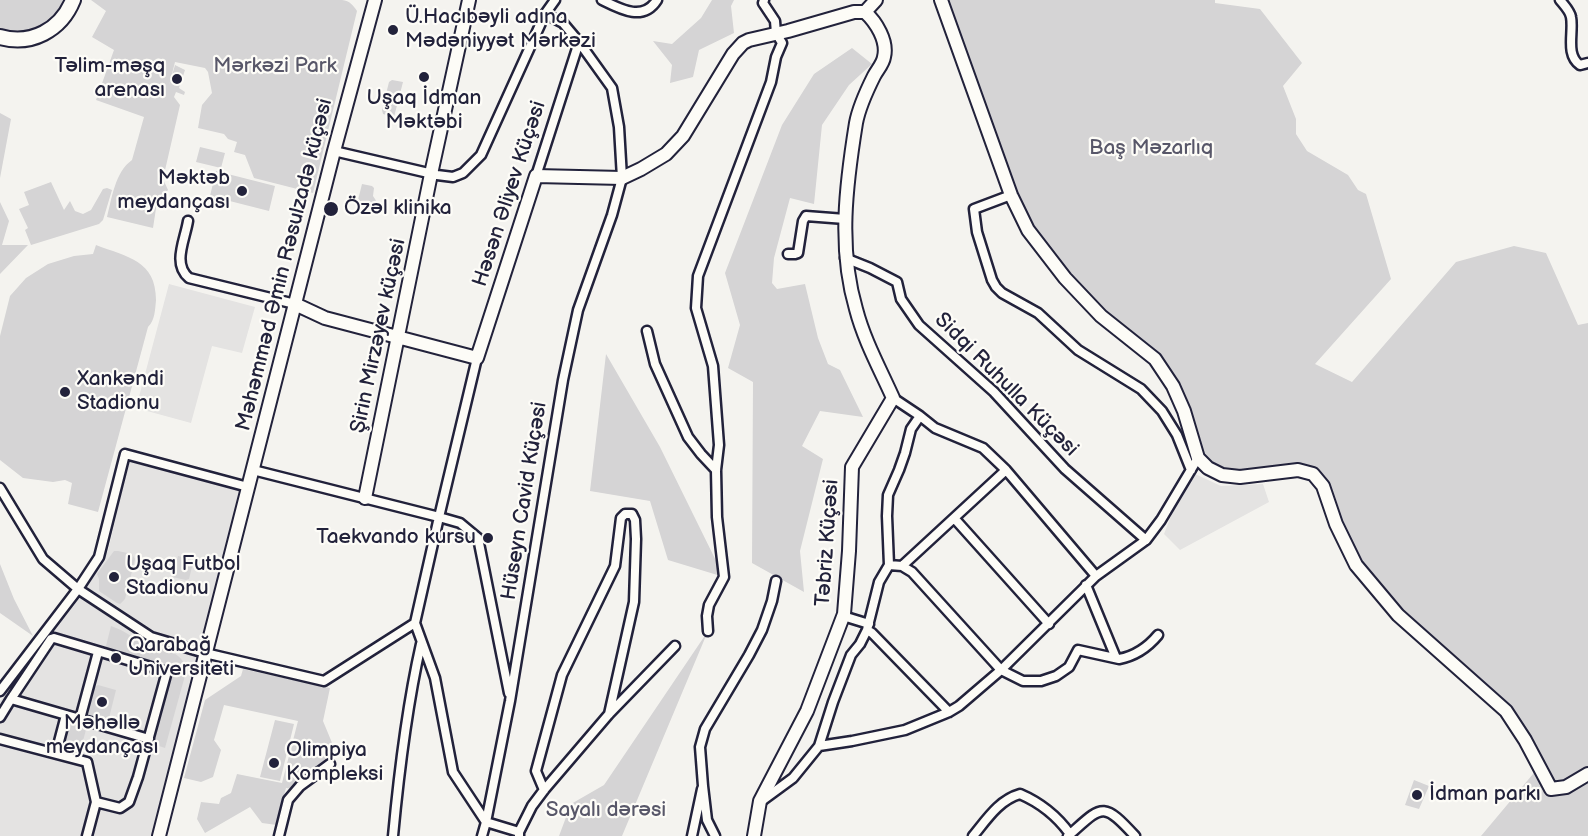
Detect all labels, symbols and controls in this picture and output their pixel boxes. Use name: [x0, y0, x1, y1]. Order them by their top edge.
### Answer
place label: Ü.Hacıbəyli adına Mədəniyyət Mərkəzi: [405, 5, 596, 55]
marker: Ü.Hacıbəyli adına Mədəniyyət Mərkəzi: [386, 23, 400, 37]
place label: Təlim-məşq arenası: [54, 54, 165, 104]
park label: Mərkəzi Park: [213, 54, 337, 80]
marker: Uşaq İdman Məktəbi: [417, 70, 431, 84]
marker: Təlim-məşq arenası: [170, 72, 184, 86]
place label: Uşaq İdman Məktəbi: [367, 86, 481, 136]
street label: Məhəmməd Əmin Rəsulzadə küçəsi: [231, 96, 339, 434]
street label: Həsən Əliyev Küçəsi: [468, 98, 552, 290]
park label: Baş Məzarlıq: [1089, 136, 1213, 162]
place label: Məktəb meydançası: [117, 166, 230, 216]
marker: Məktəb meydançası: [235, 184, 249, 198]
place label: Özəl klinika: [344, 196, 452, 222]
marker: Özəl klinika: [322, 200, 340, 218]
street label: Şirin Mirzəyev küçəsi: [346, 237, 412, 435]
street label: Sidqi Ruhulla Küçəsi: [929, 308, 1083, 462]
place label: Xankəndi Stadionu: [77, 367, 164, 417]
marker: Xankəndi Stadionu: [58, 385, 72, 399]
street label: Hüseyn Cavid Küçəsi: [497, 400, 553, 602]
street label: Təbriz Küçəsi: [811, 479, 845, 607]
place label: Taekvando kursu: [316, 525, 476, 551]
marker: Taekvando kursu: [481, 531, 495, 545]
place label: Uşaq Futbol Stadionu: [126, 552, 240, 602]
marker: Uşaq Futbol Stadionu: [107, 570, 121, 584]
place label: Qarabağ Universiteti: [128, 633, 234, 683]
marker: Qarabağ Universiteti: [109, 651, 123, 665]
marker: Məhəllə meydançası: [95, 695, 109, 709]
place label: Məhəllə meydançası: [46, 711, 158, 761]
place label: Olimpiya Kompleksi: [286, 738, 383, 788]
marker: Olimpiya Kompleksi: [267, 756, 281, 770]
place label: İdman parkı: [1429, 782, 1541, 808]
marker: İdman parkı: [1410, 788, 1424, 802]
park label: Sayalı dərəsi: [546, 798, 666, 824]

